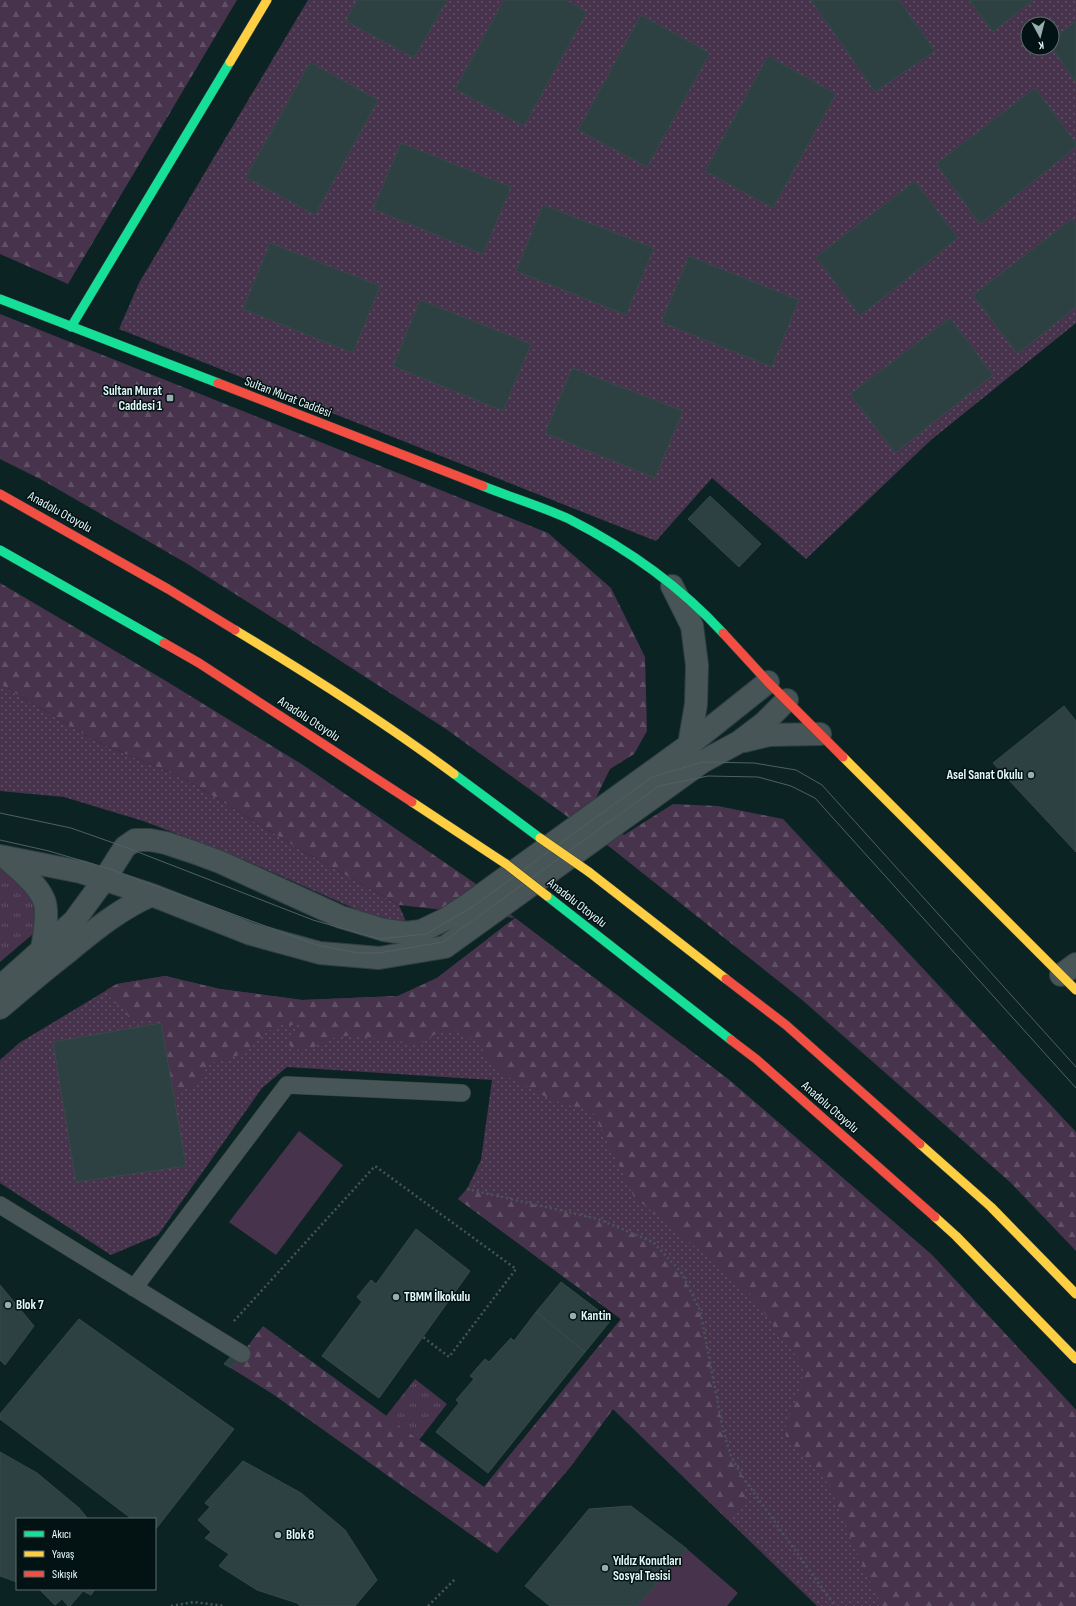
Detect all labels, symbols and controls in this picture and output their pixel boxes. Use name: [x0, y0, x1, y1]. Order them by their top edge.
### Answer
north arrow: [1020, 16, 1060, 56]
text: K: [1037, 39, 1045, 52]
street label: Sultan Murat Caddesi: [242, 373, 334, 421]
place label: Sultan Murat Caddesi 1: [103, 383, 163, 414]
marker: Sultan Murat Caddesi 1: [165, 393, 175, 403]
street label: Anadolu Otoyolu: [24, 487, 95, 536]
street label: Anadolu Otoyolu: [274, 692, 343, 745]
place label: Asel Sanat Okulu: [946, 767, 1023, 783]
marker: Asel Sanat Okulu: [1026, 770, 1036, 780]
street label: Anadolu Otoyolu: [543, 874, 610, 931]
street label: Anadolu Otoyolu: [797, 1077, 862, 1136]
place label: TBMM İlkokulu: [404, 1289, 471, 1305]
marker: TBMM İlkokulu: [391, 1292, 401, 1302]
place label: Blok 7: [16, 1297, 44, 1313]
marker: Blok 7: [3, 1300, 13, 1310]
place label: Kantin: [581, 1308, 611, 1324]
marker: Kantin: [568, 1311, 578, 1321]
legend: [16, 1518, 156, 1590]
text: Akıcı: [51, 1527, 71, 1542]
place label: Blok 8: [286, 1527, 314, 1543]
marker: Blok 8: [273, 1530, 283, 1540]
text: Yavaş: [52, 1547, 74, 1562]
place label: Yıldız Konutları Sosyal Tesisi: [613, 1553, 682, 1584]
marker: Yıldız Konutları Sosyal Tesisi: [600, 1563, 610, 1573]
text: Sıkışık: [52, 1567, 78, 1582]

